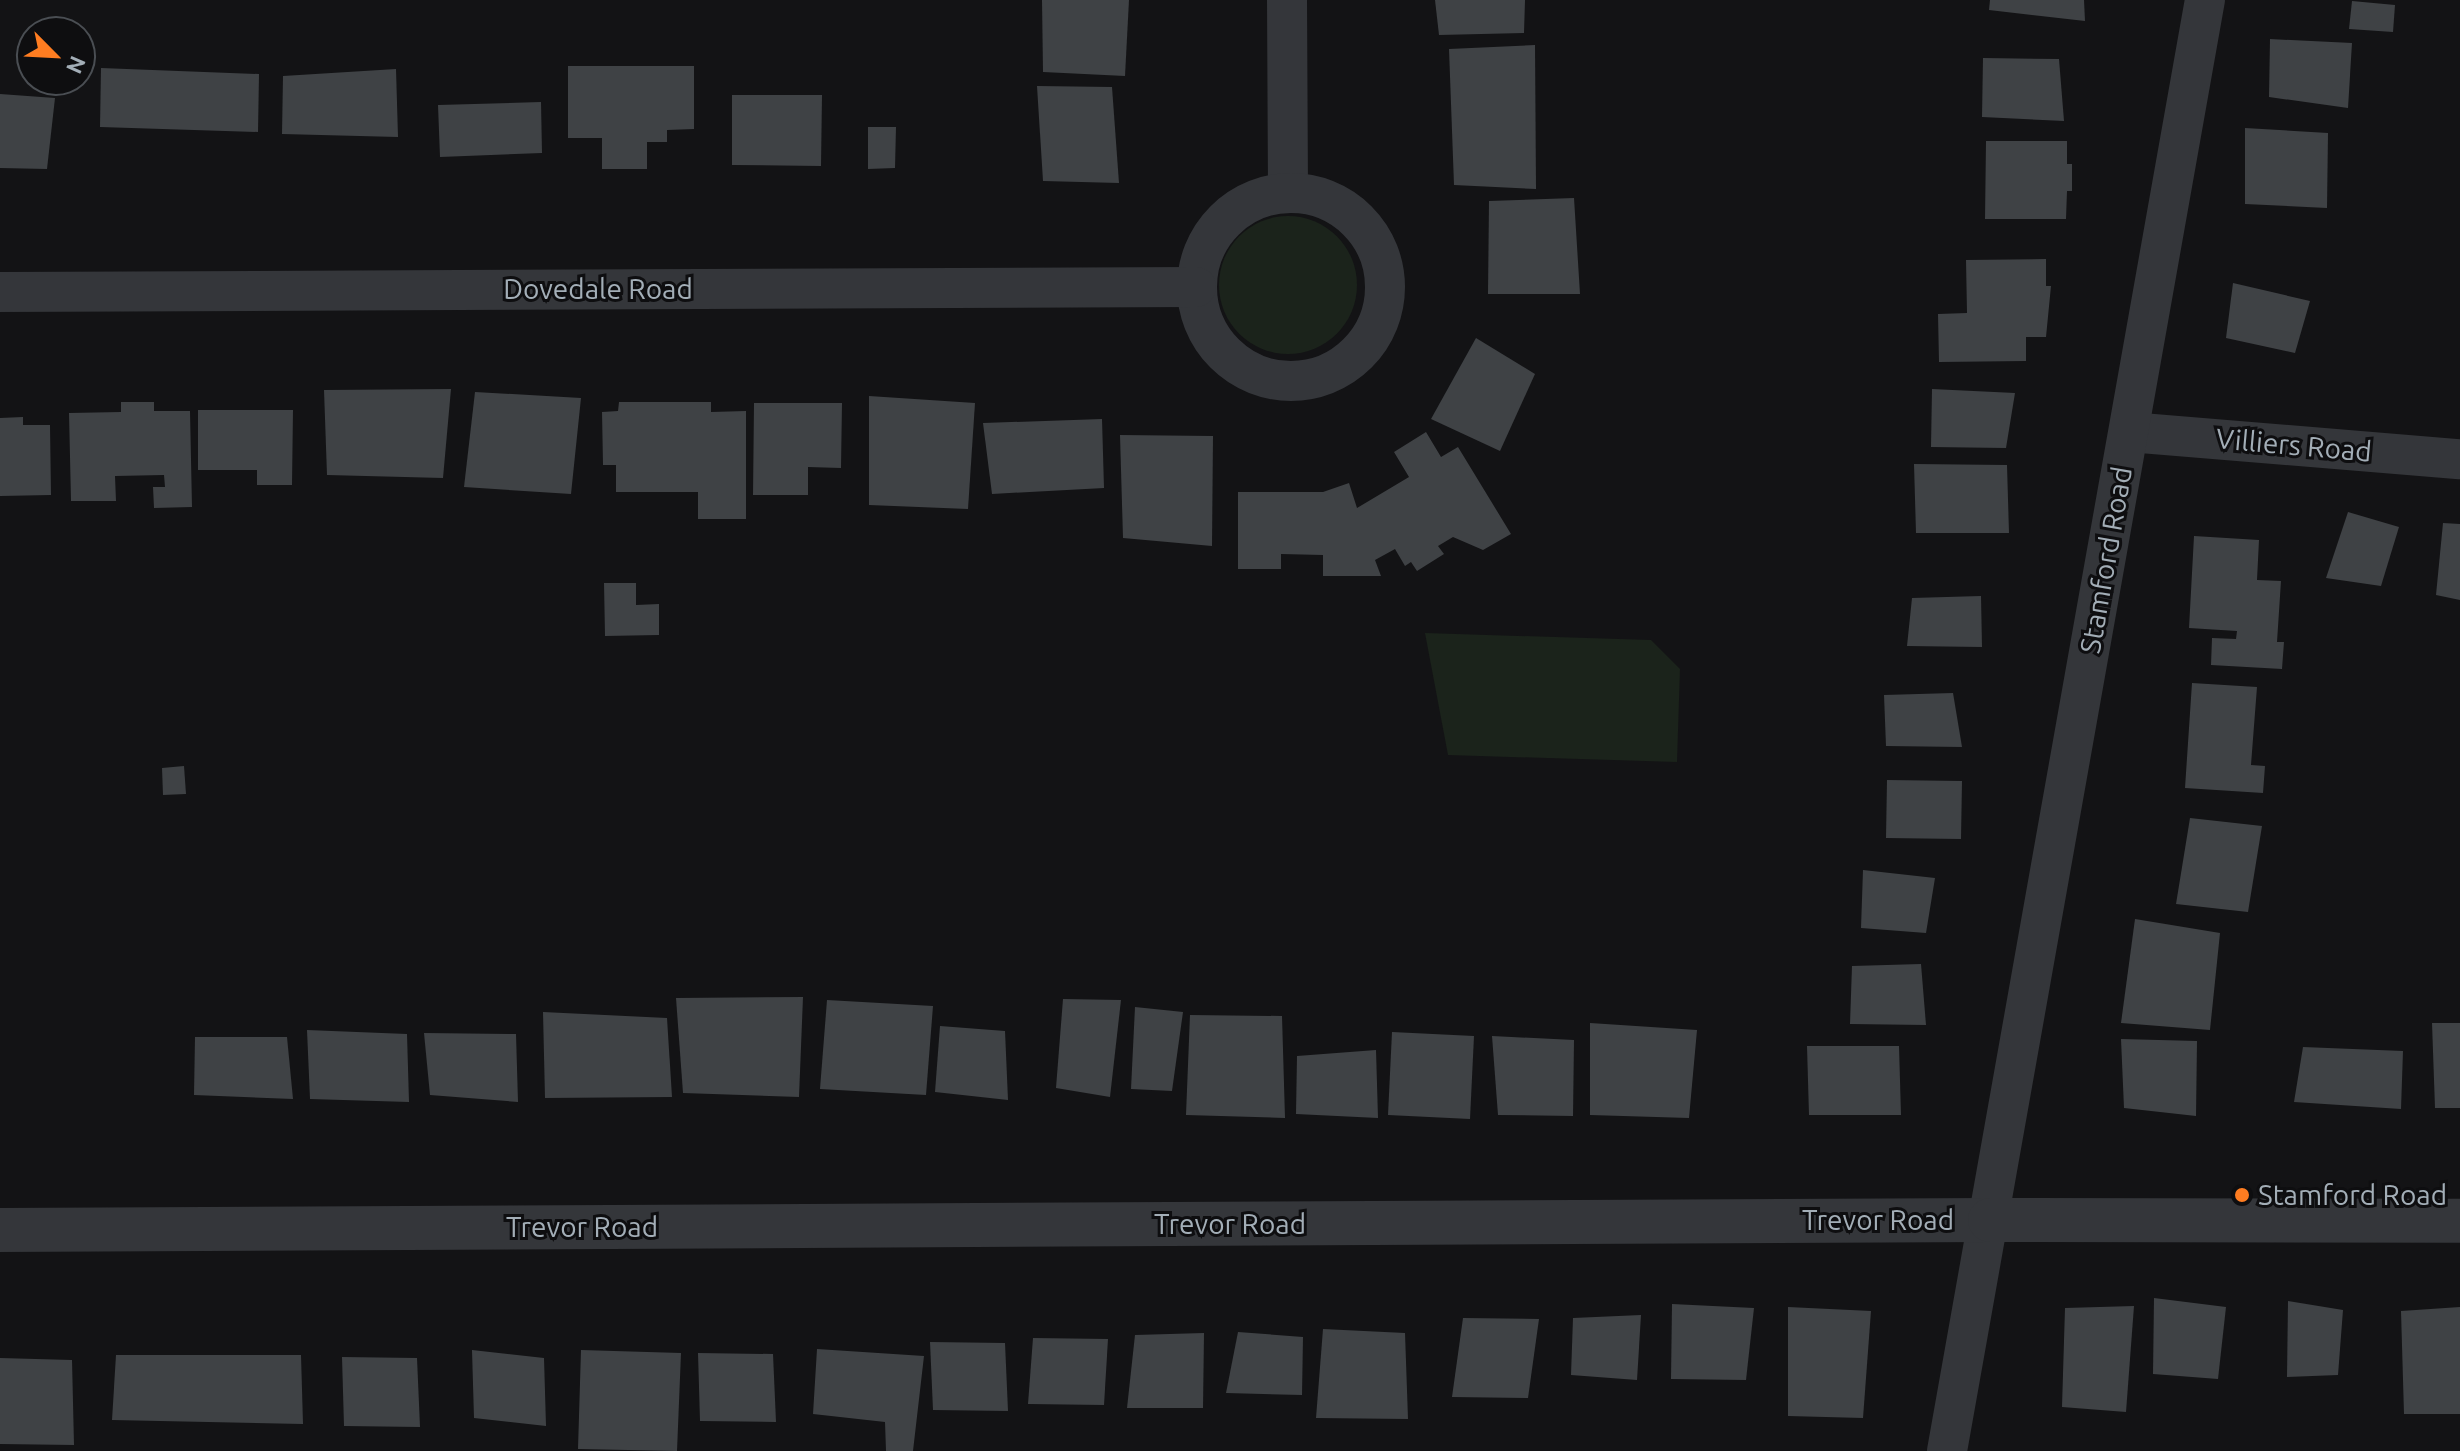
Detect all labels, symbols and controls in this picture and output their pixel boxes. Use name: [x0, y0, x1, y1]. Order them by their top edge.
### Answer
north arrow: [16, 16, 96, 96]
text: N: [62, 53, 91, 78]
street label: Dovedale Road: [503, 272, 693, 306]
street label: Villiers Road: [2215, 421, 2373, 469]
street label: Stamford Road: [2073, 464, 2139, 656]
place label: Stamford Road: [2258, 1178, 2447, 1212]
marker: Stamford Road: [2233, 1186, 2251, 1204]
street label: Trevor Road: [1802, 1203, 1954, 1237]
street label: Trevor Road: [1154, 1207, 1306, 1241]
street label: Trevor Road: [506, 1210, 658, 1244]

